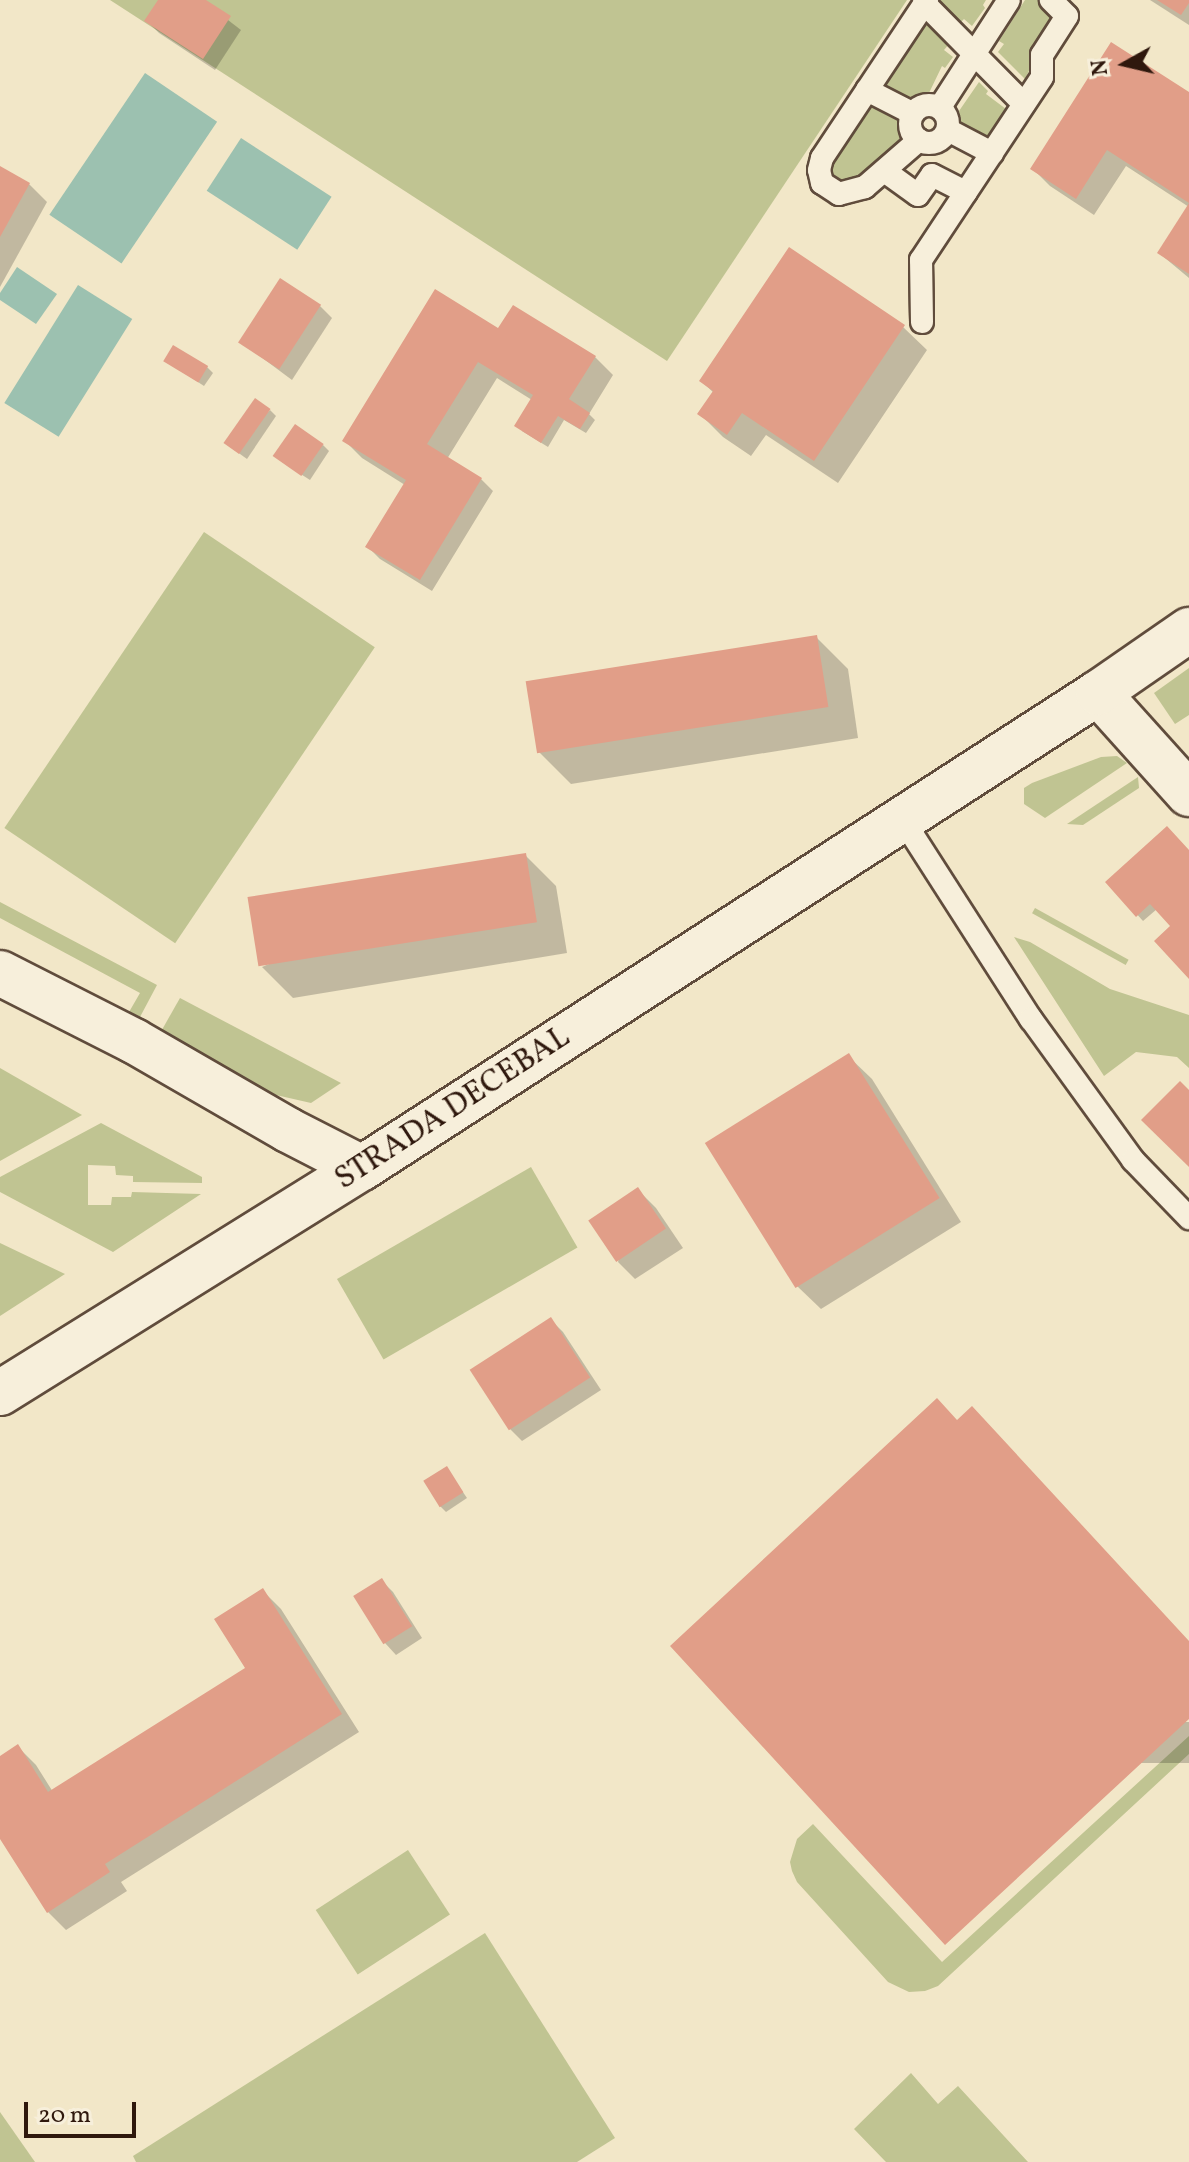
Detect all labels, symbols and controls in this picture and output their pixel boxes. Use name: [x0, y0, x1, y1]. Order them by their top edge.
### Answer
north arrow: [1085, 24, 1165, 104]
text: N: [1084, 57, 1117, 77]
street label: STRADA DECEBAL: [328, 1019, 578, 1199]
scale bar: [28, 2086, 140, 2136]
text: 20 m: [38, 2099, 91, 2133]

